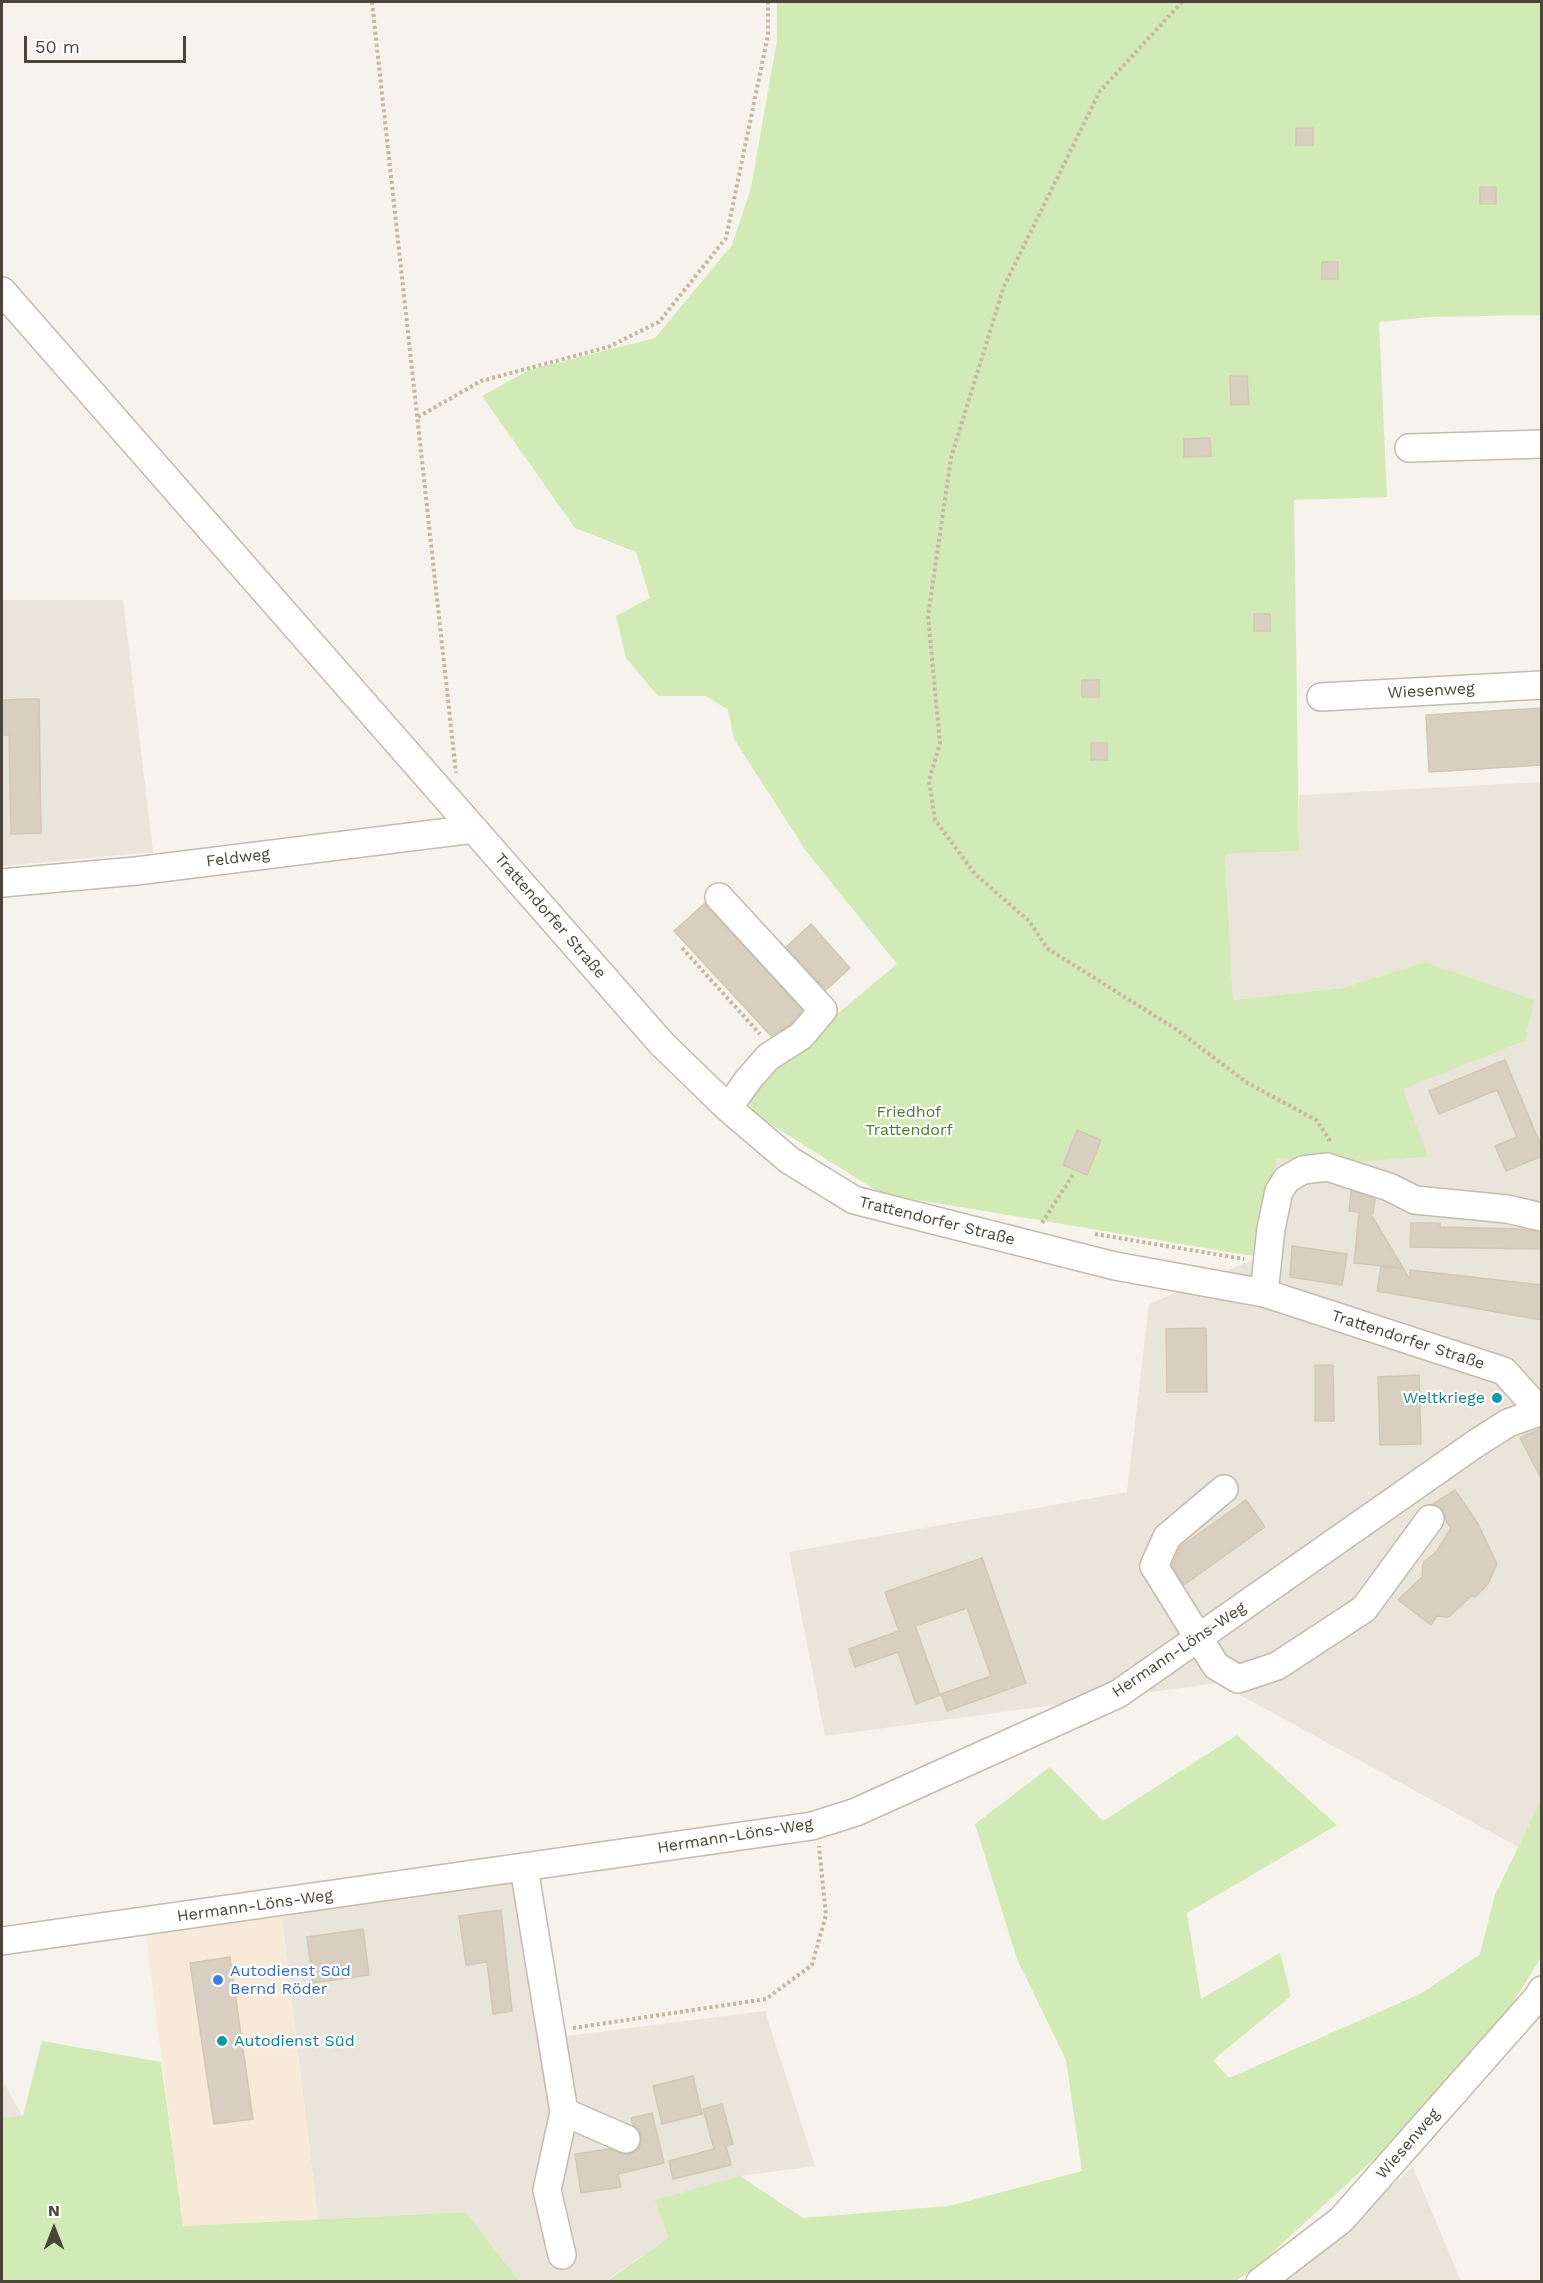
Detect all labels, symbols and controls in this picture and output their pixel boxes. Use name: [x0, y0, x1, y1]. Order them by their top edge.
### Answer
scale bar: [27, 24, 189, 62]
text: 50 m: [35, 36, 80, 57]
street label: Wiesenweg: [1387, 679, 1475, 703]
street label: Feldweg: [205, 845, 271, 871]
street label: Trattendorfer Straße: [490, 849, 610, 983]
park label: Friedhof Trattendorf: [865, 1102, 953, 1140]
street label: Trattendorfer Straße: [857, 1192, 1017, 1250]
street label: Trattendorfer Straße: [1329, 1306, 1487, 1374]
place label: Weltkriege: [1403, 1388, 1485, 1408]
marker: Weltkriege: [1490, 1391, 1504, 1405]
street label: Hermann-Löns-Weg: [1109, 1598, 1249, 1702]
street label: Hermann-Löns-Weg: [656, 1814, 814, 1858]
street label: Hermann-Löns-Weg: [176, 1886, 334, 1926]
place label: Autodienst Süd Bernd Röder: [230, 1961, 351, 1999]
marker: Autodienst Süd Bernd Röder: [211, 1973, 225, 1987]
place label: Autodienst Süd: [234, 2031, 355, 2051]
marker: Autodienst Süd: [215, 2034, 229, 2048]
street label: Wiesenweg: [1372, 2105, 1444, 2183]
north arrow: [24, 2199, 84, 2259]
text: N: [48, 2201, 60, 2220]

